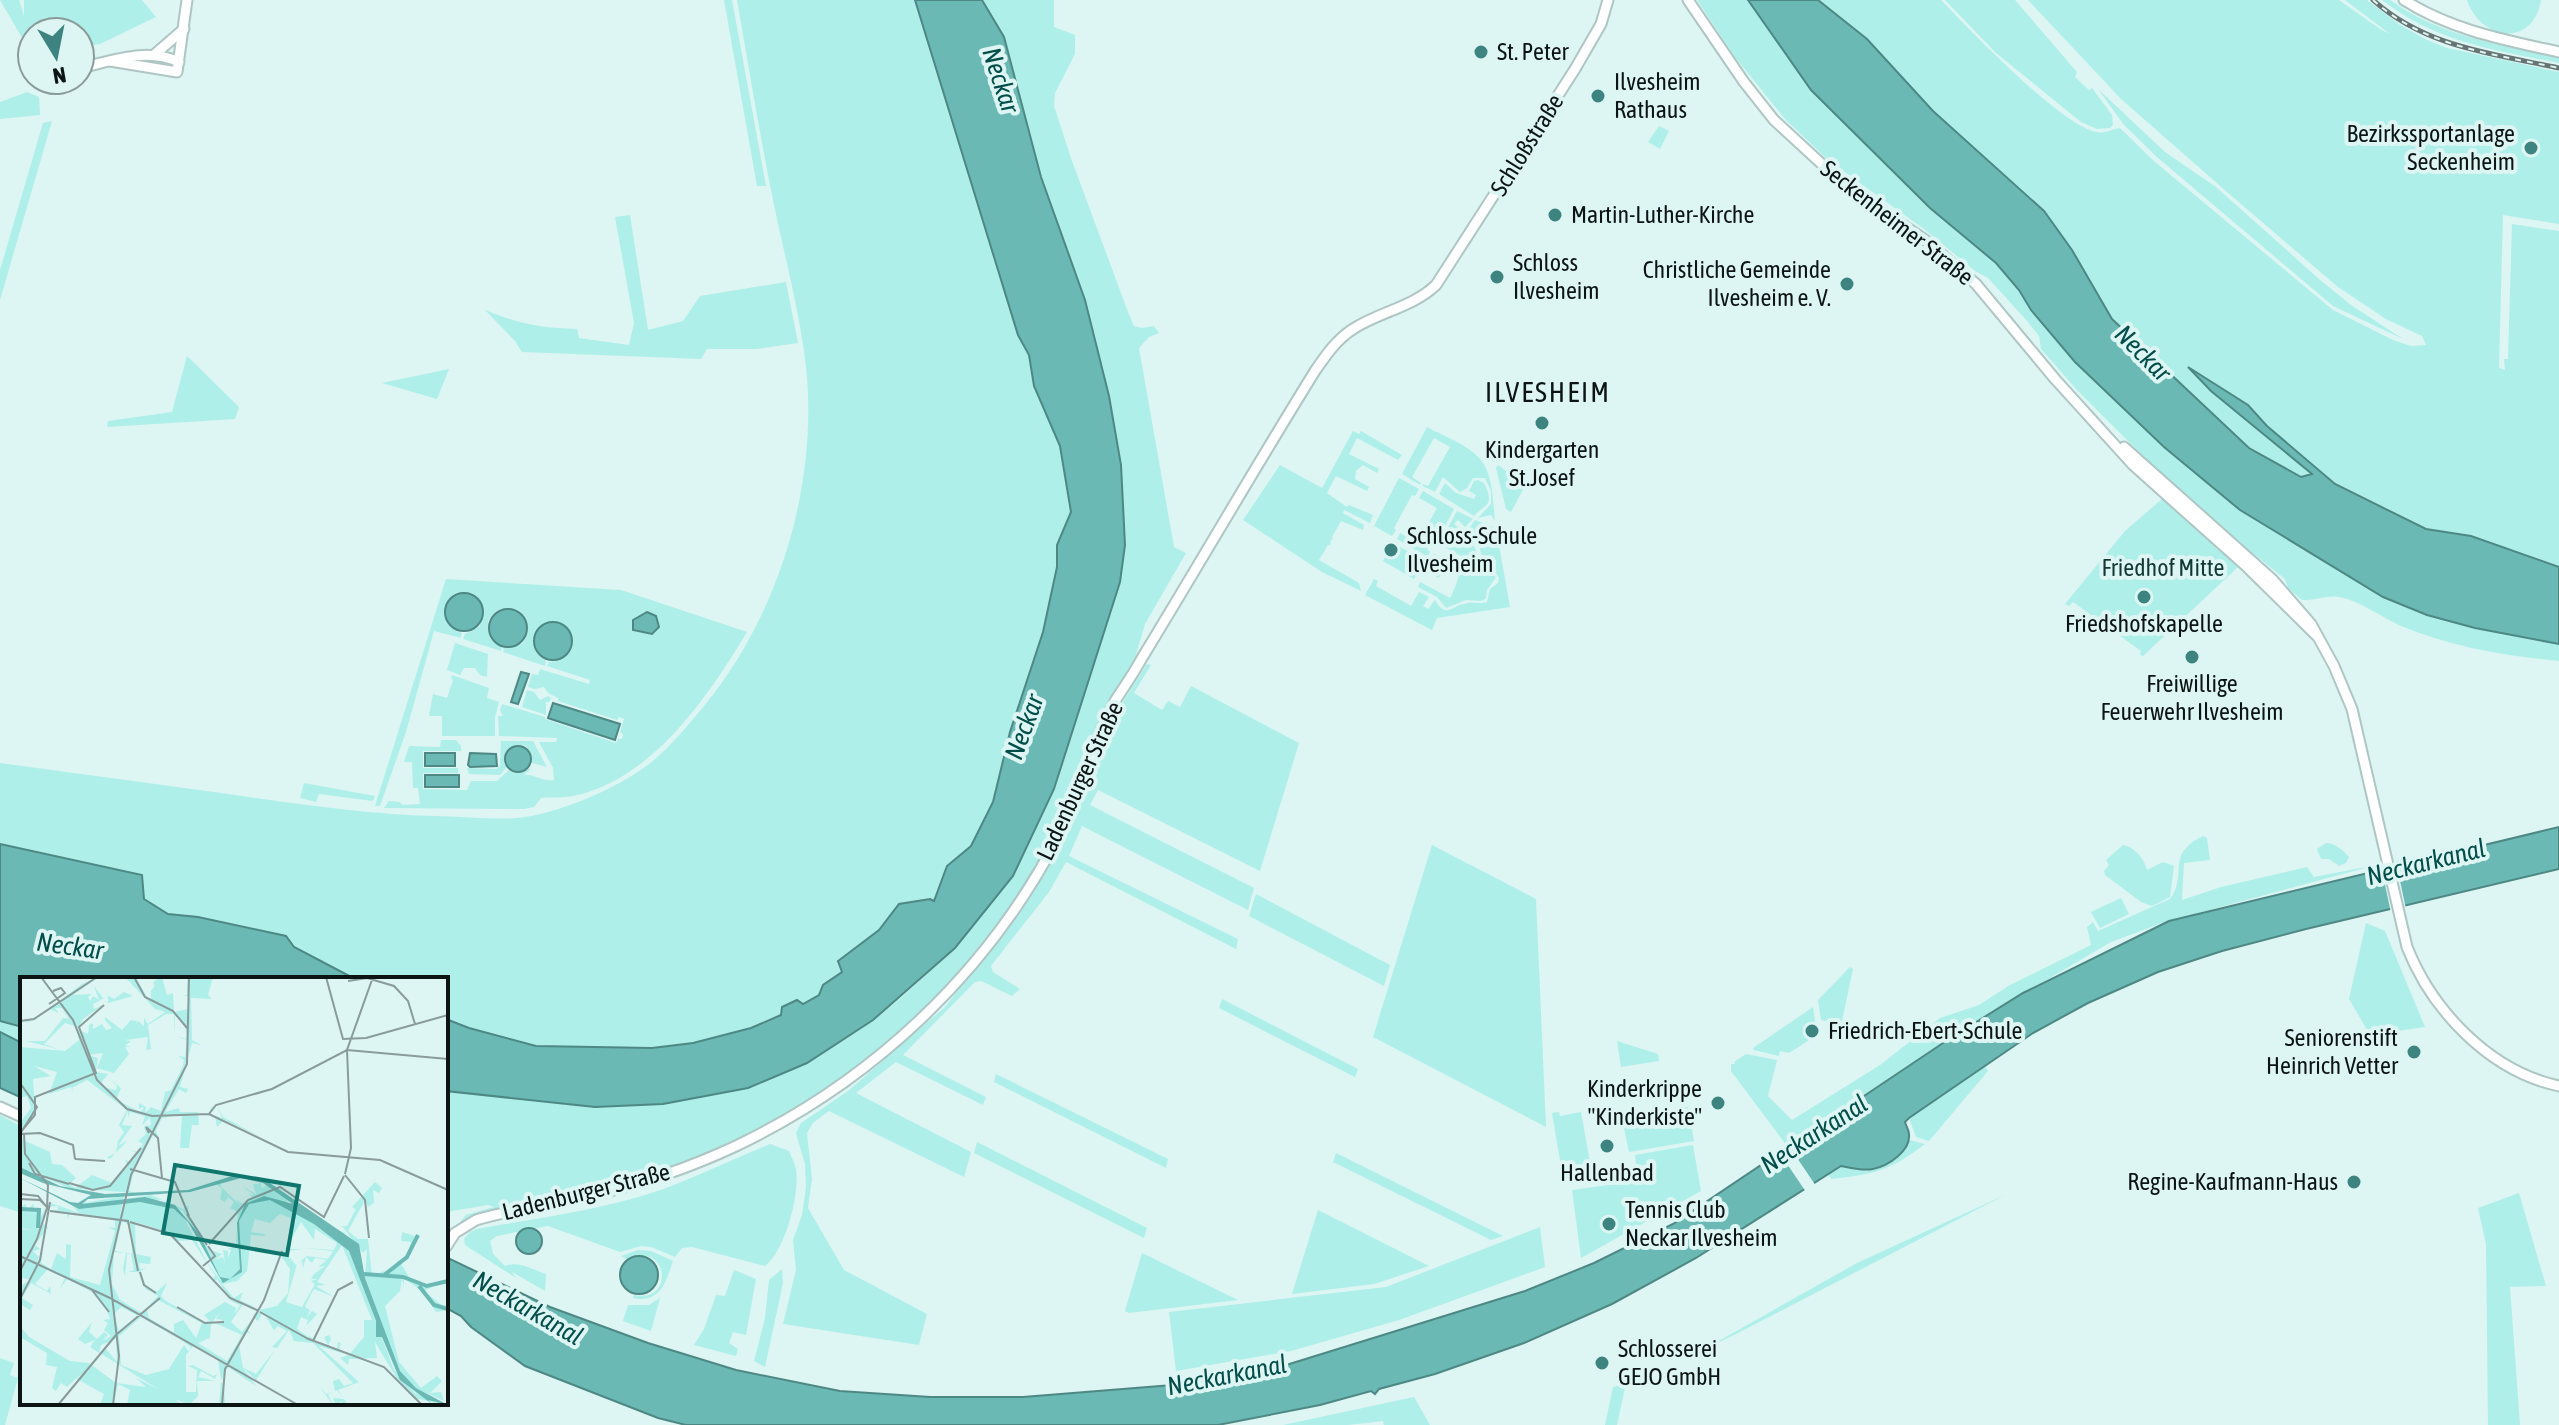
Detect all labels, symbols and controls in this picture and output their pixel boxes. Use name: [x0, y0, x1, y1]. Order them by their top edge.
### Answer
north arrow: [16, 16, 96, 96]
place label: St. Peter: [1497, 38, 1570, 65]
marker: St. Peter: [1472, 43, 1490, 61]
water label: Neckar: [976, 44, 1026, 118]
text: N: [51, 62, 68, 90]
place label: Ilvesheim Rathaus: [1614, 68, 1701, 123]
marker: Ilvesheim Rathaus: [1589, 87, 1607, 105]
street label: Schloßstraße: [1485, 89, 1568, 200]
place label: Bezirkssportanlage Seckenheim: [2347, 120, 2515, 175]
marker: Bezirkssportanlage Seckenheim: [2522, 139, 2540, 157]
street label: Seckenheimer Straße: [1816, 155, 1979, 290]
place label: Martin-Luther-Kirche: [1571, 201, 1754, 228]
marker: Martin-Luther-Kirche: [1546, 206, 1564, 224]
place label: Schloss Ilvesheim: [1513, 249, 1600, 304]
place label: Christliche Gemeinde Ilvesheim e. V.: [1643, 256, 1831, 311]
marker: Schloss Ilvesheim: [1488, 268, 1506, 286]
marker: Christliche Gemeinde Ilvesheim e. V.: [1838, 275, 1856, 293]
water label: Neckar: [2109, 319, 2178, 388]
district label: ILVESHEIM: [1485, 376, 1611, 408]
marker: Kindergarten St.Josef: [1533, 414, 1551, 432]
place label: Kindergarten St.Josef: [1485, 436, 1599, 491]
place label: Schloss-Schule Ilvesheim: [1407, 522, 1537, 577]
marker: Schloss-Schule Ilvesheim: [1382, 541, 1400, 559]
park label: Friedhof Mitte: [2102, 554, 2224, 581]
marker: Friedshofskapelle: [2135, 588, 2153, 606]
place label: Friedshofskapelle: [2065, 610, 2223, 637]
marker: Freiwillige Feuerwehr Ilvesheim: [2183, 648, 2201, 666]
place label: Freiwillige Feuerwehr Ilvesheim: [2100, 670, 2284, 725]
water label: Neckar: [998, 689, 1050, 764]
street label: Ladenburger Straße: [1031, 697, 1128, 864]
water label: Neckarkanal: [2363, 833, 2489, 891]
water label: Neckar: [35, 926, 107, 966]
inset map: [20, 977, 448, 1405]
place label: Friedrich-Ebert-Schule: [1828, 1017, 2023, 1044]
marker: Friedrich-Ebert-Schule: [1803, 1022, 1821, 1040]
place label: Seniorenstift Heinrich Vetter: [2266, 1024, 2399, 1079]
marker: Seniorenstift Heinrich Vetter: [2405, 1043, 2423, 1061]
place label: Kinderkrippe "Kinderkiste": [1587, 1075, 1702, 1130]
water label: Neckarkanal: [1755, 1088, 1873, 1180]
marker: Kinderkrippe "Kinderkiste": [1709, 1094, 1727, 1112]
marker: Hallenbad: [1598, 1137, 1616, 1155]
street label: Ladenburger Straße: [499, 1158, 672, 1225]
place label: Hallenbad: [1560, 1159, 1654, 1186]
place label: Regine-Kaufmann-Haus: [2127, 1168, 2338, 1195]
marker: Regine-Kaufmann-Haus: [2345, 1173, 2363, 1191]
place label: Tennis Club Neckar Ilvesheim: [1625, 1196, 1778, 1251]
marker: Tennis Club Neckar Ilvesheim: [1600, 1215, 1618, 1233]
water label: Neckarkanal: [468, 1265, 588, 1351]
place label: Schlosserei GEJO GmbH: [1618, 1335, 1721, 1390]
water label: Neckarkanal: [1164, 1349, 1290, 1401]
marker: Schlosserei GEJO GmbH: [1593, 1354, 1611, 1372]

